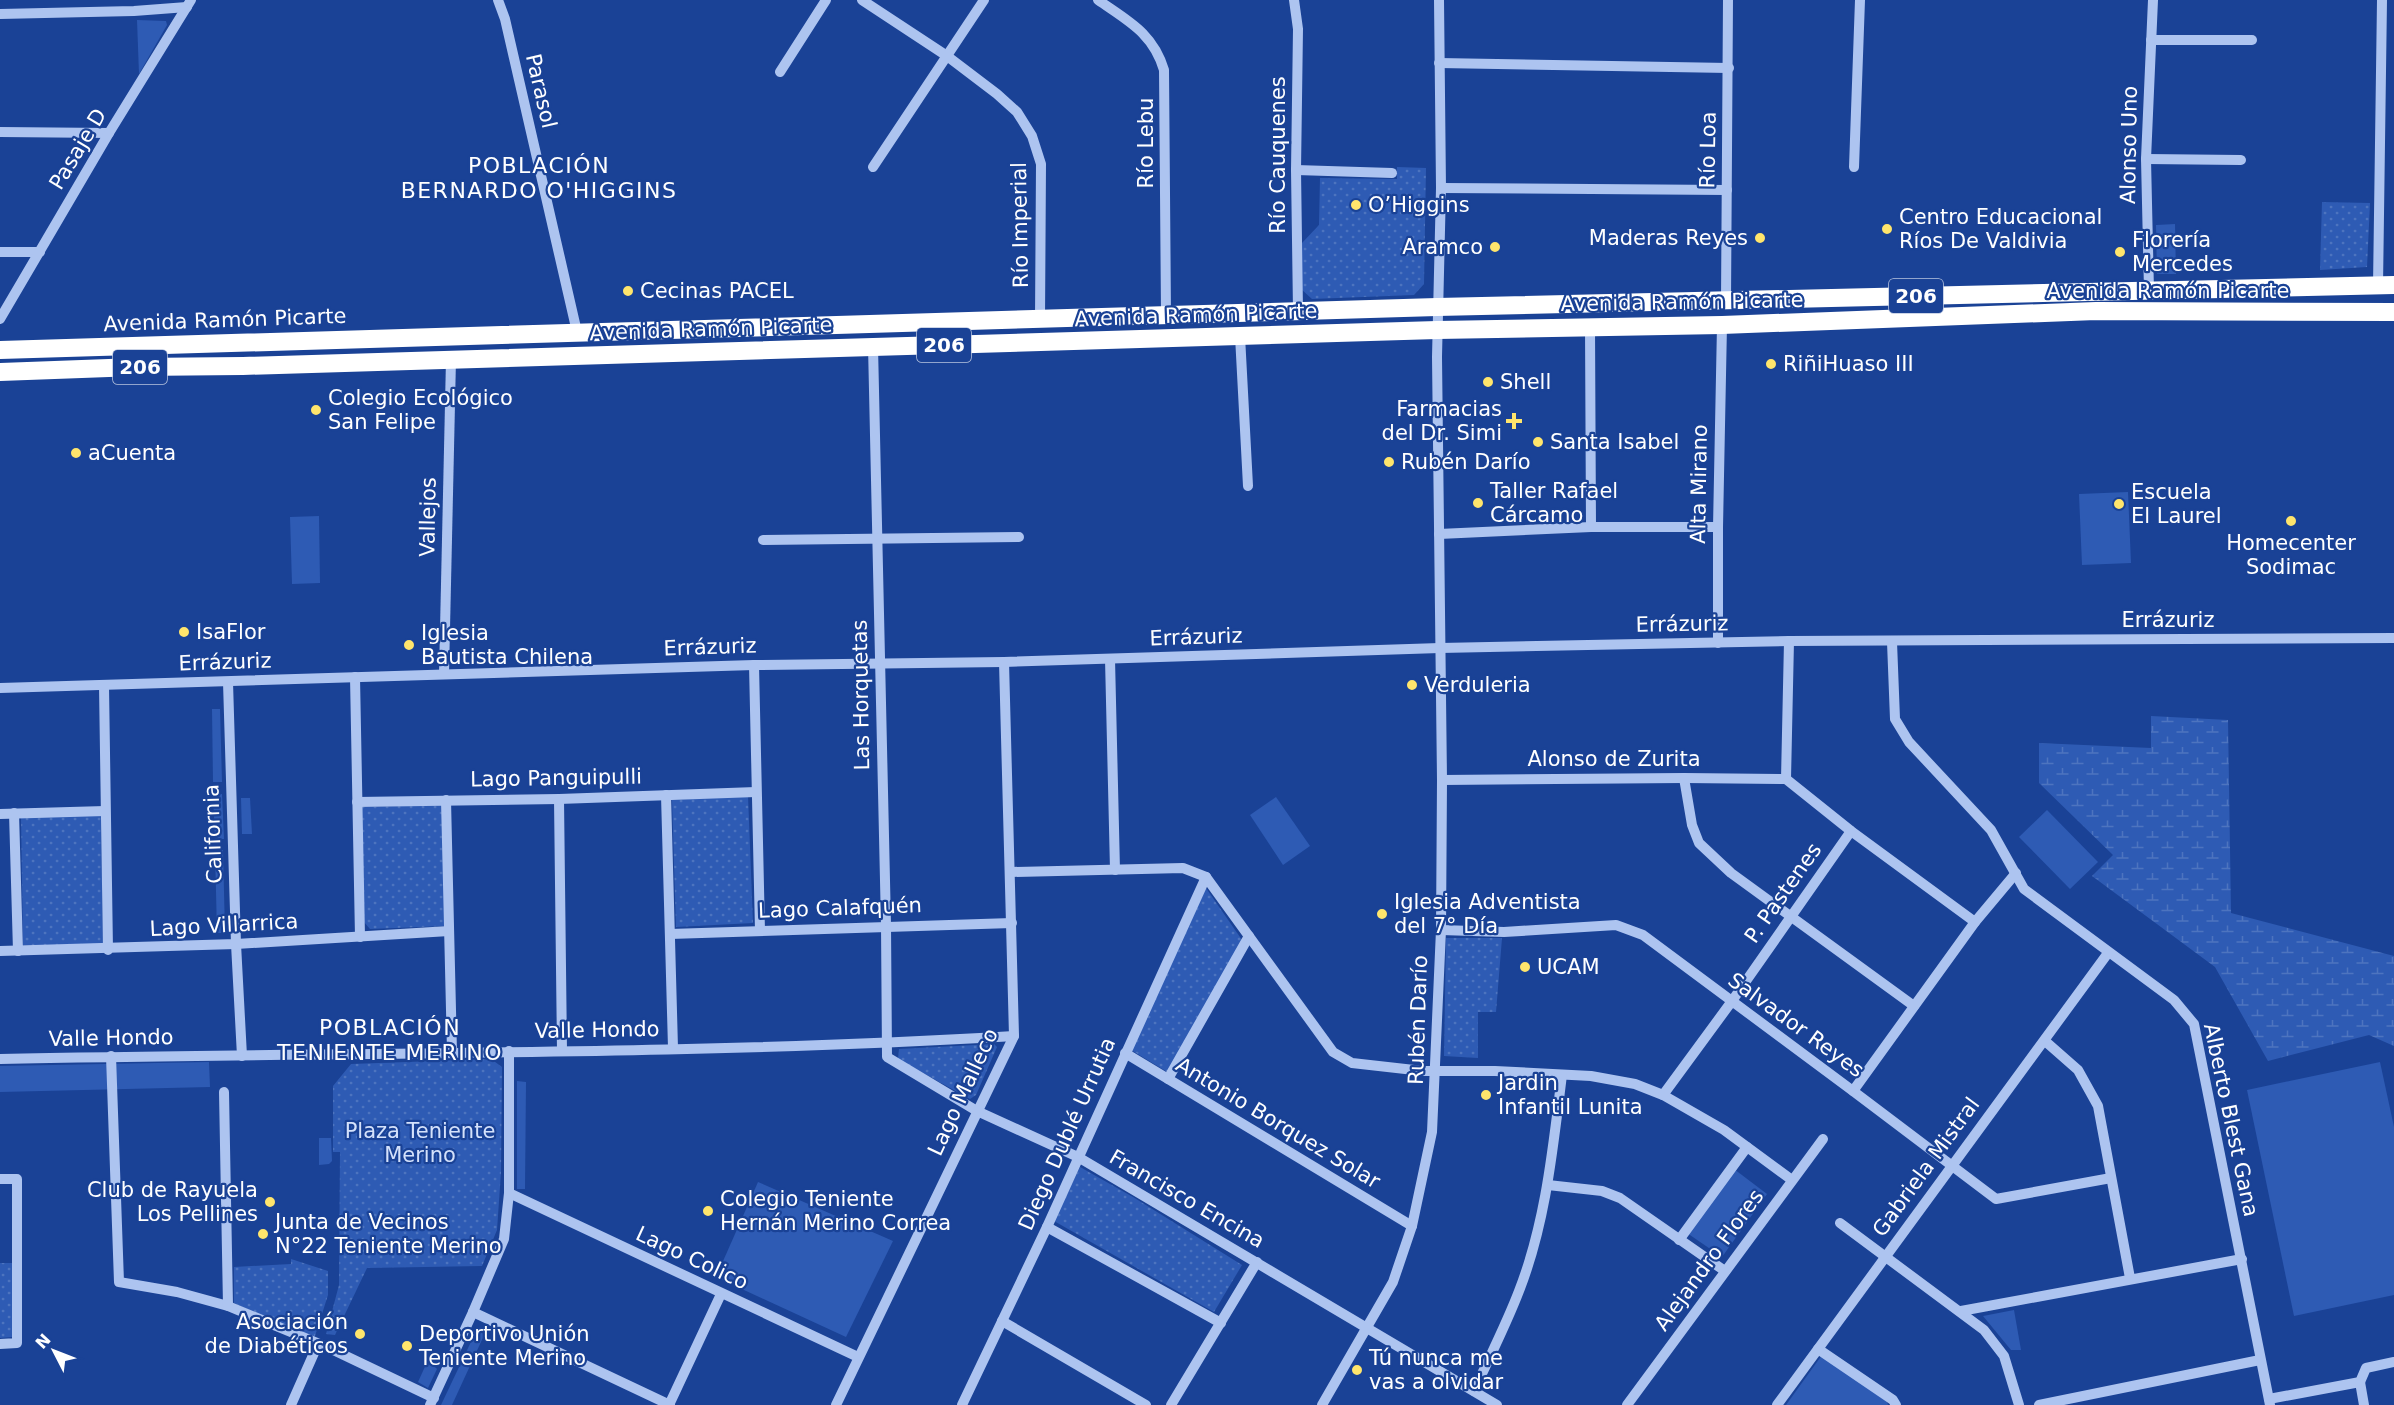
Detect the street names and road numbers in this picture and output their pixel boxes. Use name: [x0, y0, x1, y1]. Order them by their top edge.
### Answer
street label: Parasol: [521, 51, 561, 131]
street label: Río Cauquenes: [1266, 76, 1290, 234]
street label: Alonso Uno: [2116, 86, 2142, 204]
street label: Río Lebu: [1134, 98, 1158, 188]
street label: Pasaje D: [45, 104, 111, 194]
street label: Río Loa: [1695, 111, 1721, 189]
street label: Río Imperial: [1007, 162, 1033, 288]
road number: 206: [1889, 279, 1943, 313]
street label: Avenida Ramón Picarte: [2046, 279, 2290, 303]
street label: Avenida Ramón Picarte: [1560, 288, 1804, 316]
street label: Avenida Ramón Picarte: [1074, 299, 1318, 331]
street label: Avenida Ramón Picarte: [103, 304, 347, 336]
street label: Avenida Ramón Picarte: [589, 313, 833, 345]
road number: 206: [917, 328, 971, 362]
road number: 206: [113, 350, 167, 384]
street label: Alta Mirano: [1686, 424, 1712, 544]
street label: Vallejos: [415, 477, 441, 557]
street label: Errázuriz: [2122, 608, 2214, 632]
street label: Errázuriz: [1635, 611, 1729, 637]
street label: Las Horquetas: [848, 619, 874, 771]
street label: Errázuriz: [1149, 623, 1243, 651]
street label: Errázuriz: [663, 633, 757, 661]
street label: Errázuriz: [178, 648, 272, 676]
street label: Alonso de Zurita: [1527, 747, 1701, 771]
street label: Lago Panguipulli: [470, 765, 642, 791]
street label: California: [199, 784, 227, 884]
street label: P. Pastenes: [1740, 838, 1826, 948]
street label: Lago Calafquén: [758, 893, 922, 923]
street label: Lago Villarrica: [149, 909, 299, 941]
street label: Rubén Darío: [1404, 955, 1432, 1085]
street label: Salvador Reyes: [1724, 968, 1868, 1082]
street label: Valle Hondo: [534, 1017, 660, 1043]
street label: Alberto Blest Gana: [2199, 1021, 2263, 1219]
street label: Valle Hondo: [48, 1025, 174, 1051]
street label: Lago Malleco: [923, 1025, 1003, 1159]
street label: Diego Dublé Urrutia: [1014, 1034, 1120, 1234]
street label: Antonio Borquez Solar: [1172, 1053, 1385, 1194]
street label: Gabriela Mistral: [1868, 1093, 1984, 1241]
street label: Francisco Encina: [1105, 1145, 1269, 1253]
street label: Alejandro Flores: [1650, 1185, 1768, 1335]
street label: Lago Colico: [632, 1222, 752, 1294]

